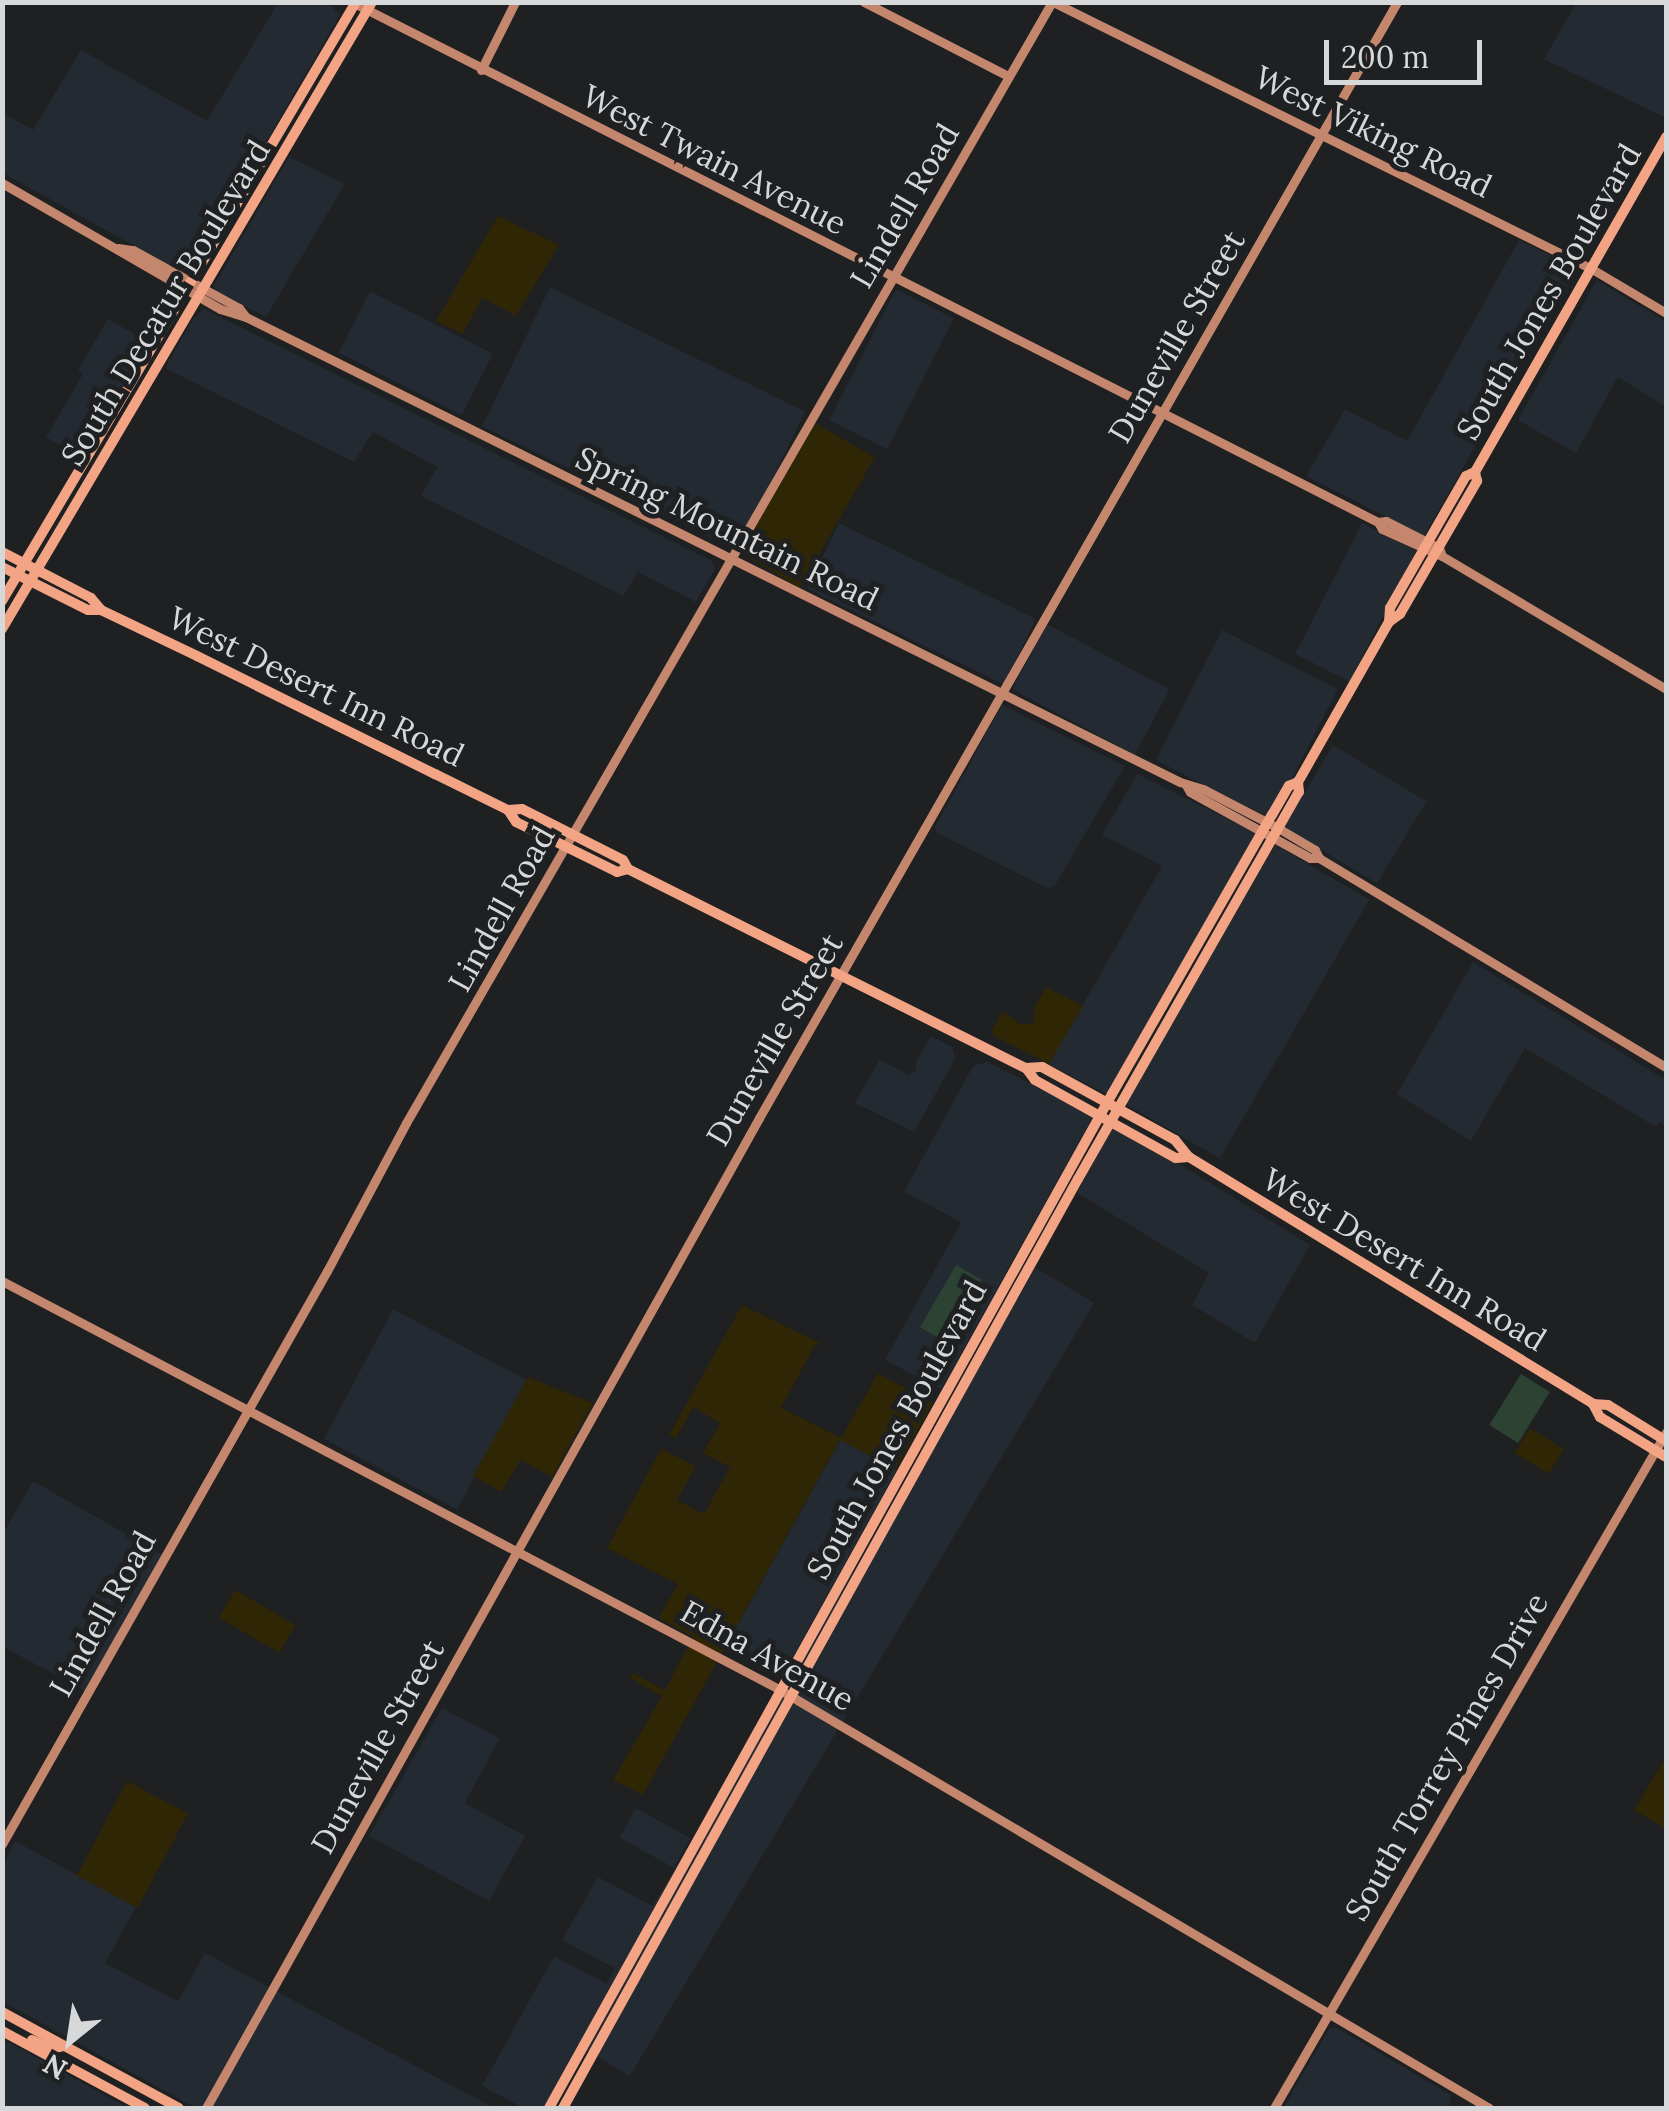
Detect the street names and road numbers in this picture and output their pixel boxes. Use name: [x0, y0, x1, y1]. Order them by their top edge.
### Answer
street label: West Viking Road: [1248, 58, 1498, 206]
street label: West Twain Avenue: [576, 77, 852, 243]
street label: Lindell Road: [843, 117, 967, 295]
street label: South Decatur Boulevard: [54, 133, 278, 473]
street label: South Jones Boulevard: [1449, 137, 1649, 447]
street label: Duneville Street: [1101, 224, 1253, 450]
street label: Spring Mountain Road: [570, 439, 884, 619]
street label: West Desert Inn Road: [162, 599, 470, 775]
street label: Lindell Road: [441, 819, 563, 999]
street label: Duneville Street: [699, 927, 851, 1153]
street label: West Desert Inn Road: [1255, 1160, 1553, 1360]
street label: South Jones Boulevard: [799, 1274, 995, 1586]
street label: Lindell Road: [42, 1524, 164, 1704]
street label: South Torrey Pines Drive: [1337, 1586, 1557, 1928]
street label: Edna Avenue: [674, 1593, 860, 1719]
street label: Duneville Street: [303, 1633, 453, 1861]

